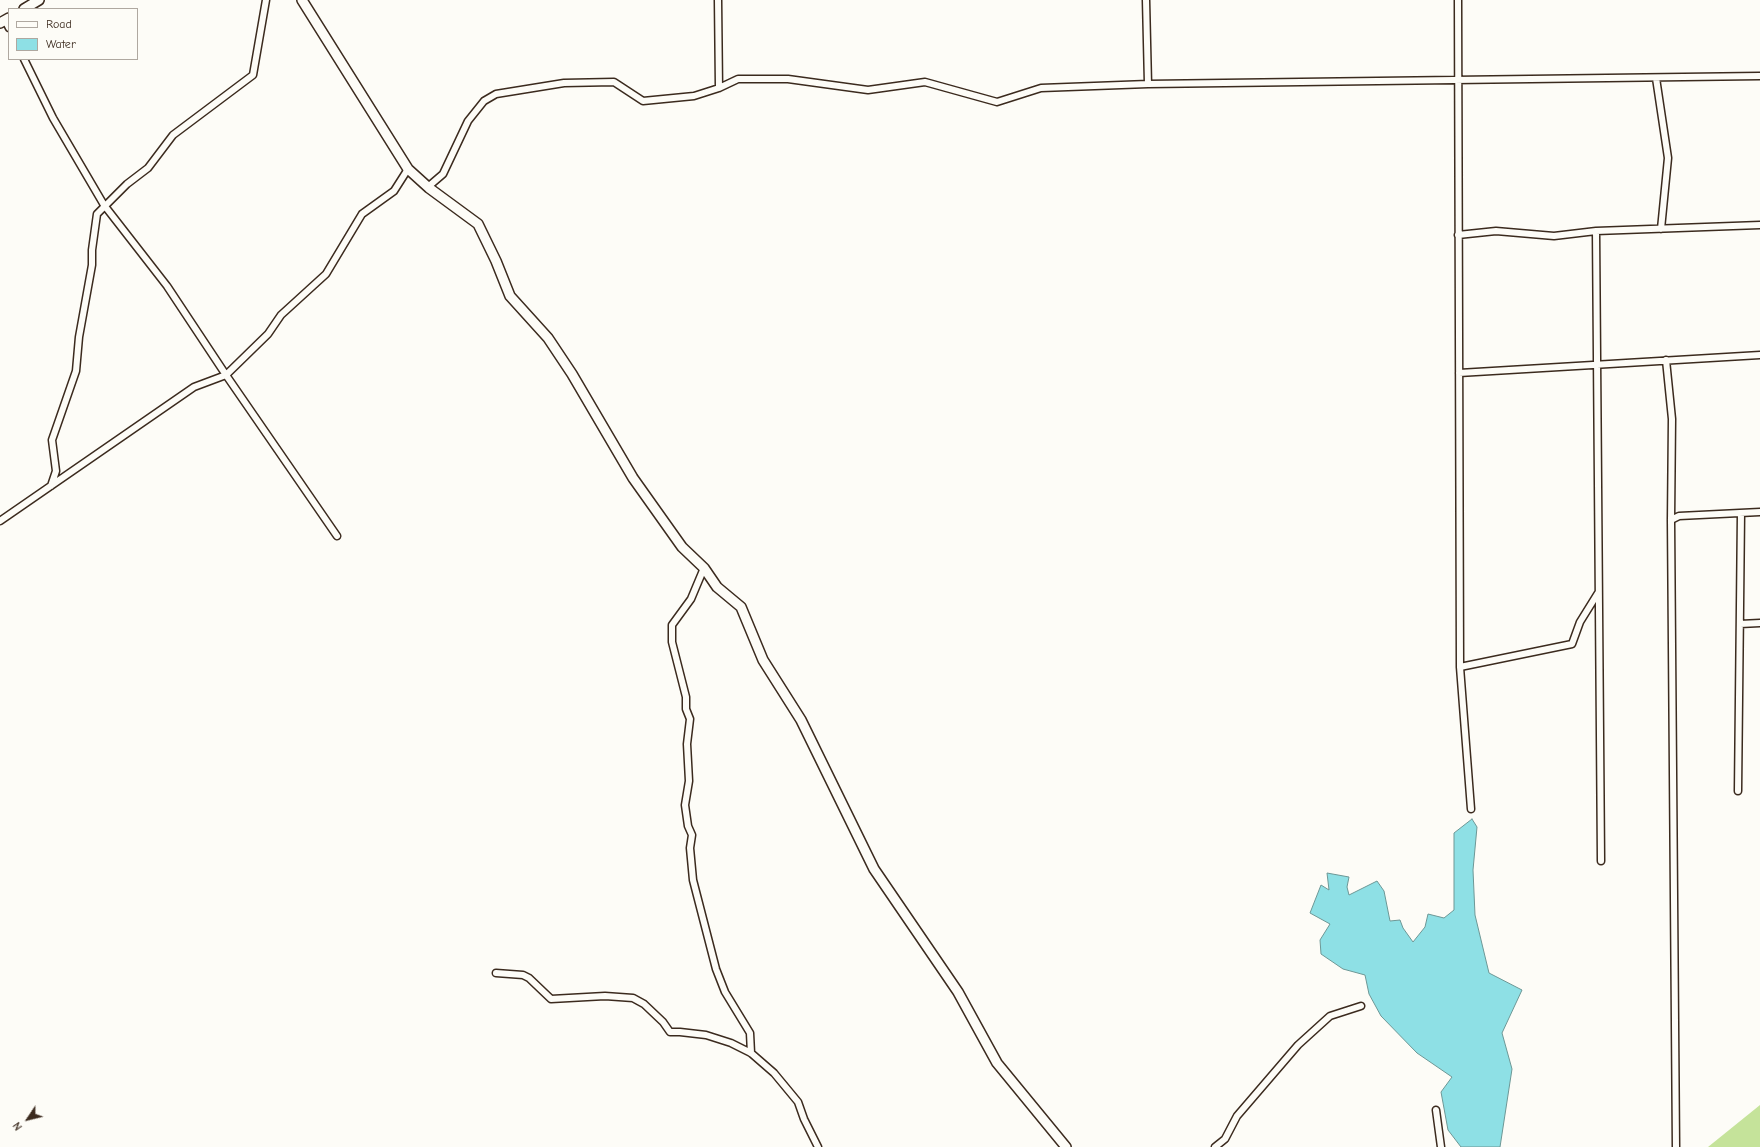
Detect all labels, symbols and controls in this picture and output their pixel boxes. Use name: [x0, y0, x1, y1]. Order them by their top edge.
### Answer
legend: [8, 8, 138, 60]
text: Road: [46, 17, 72, 31]
text: Water: [46, 37, 76, 51]
north arrow: [8, 1099, 48, 1139]
text: N: [10, 1119, 25, 1133]

